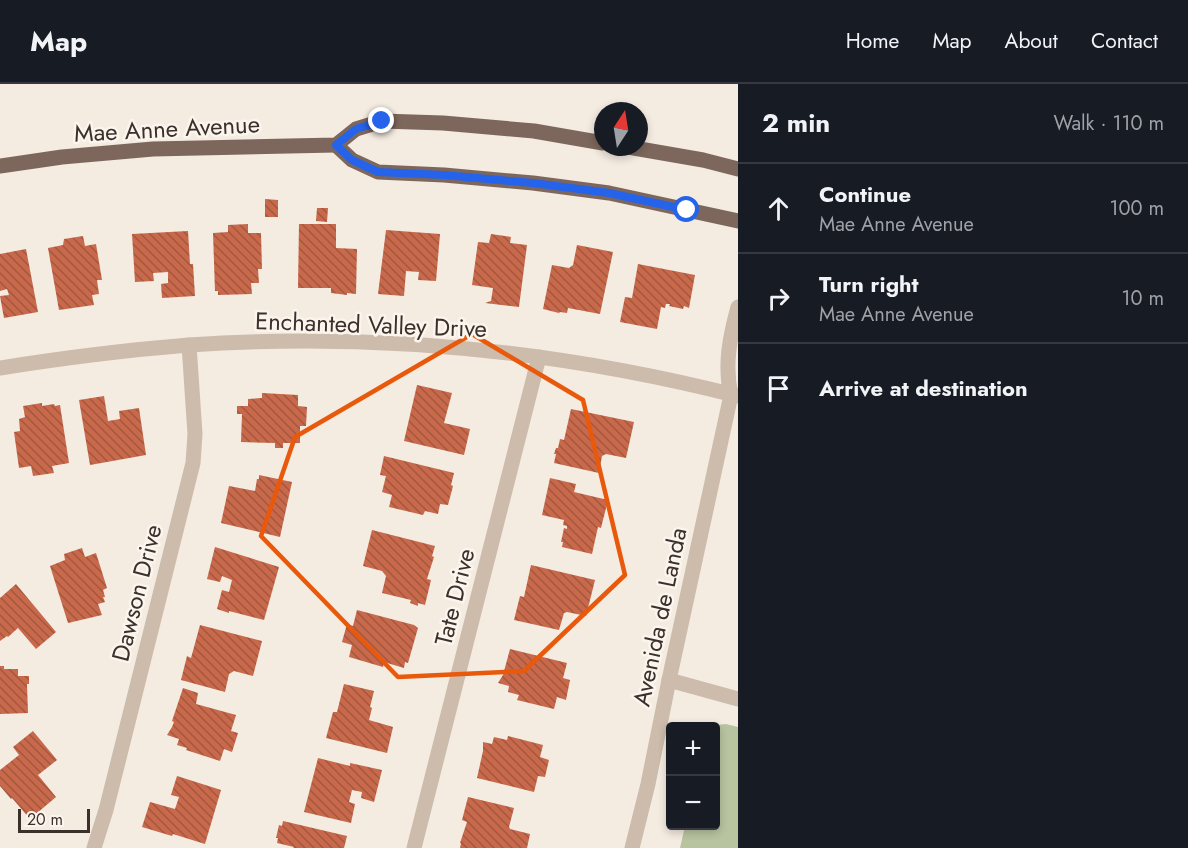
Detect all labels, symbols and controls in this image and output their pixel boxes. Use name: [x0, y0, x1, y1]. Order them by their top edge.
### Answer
text: Map: [30, 21, 87, 62]
text: Home: [846, 26, 899, 56]
text: Map: [932, 26, 972, 56]
text: About: [1005, 26, 1058, 56]
text: Contact: [1091, 26, 1158, 56]
north arrow: [594, 102, 648, 156]
text: 2 min: [762, 104, 830, 142]
street label: Mae Anne Avenue: [73, 106, 261, 151]
route end: [368, 107, 394, 133]
text: Walk · 110 m: [1054, 109, 1164, 138]
text: Continue: [819, 178, 911, 210]
icon: ahead: [762, 192, 795, 225]
text: 100 m: [1109, 194, 1164, 223]
route start: [673, 196, 699, 222]
text: Mae Anne Avenue: [819, 210, 974, 239]
text: Turn right: [819, 268, 919, 300]
icon: right: [762, 282, 795, 315]
text: 10 m: [1121, 284, 1164, 313]
text: Mae Anne Avenue: [819, 300, 974, 329]
street label: Enchanted Valley Drive: [254, 303, 488, 346]
icon: arrive: [762, 372, 795, 405]
text: Arrive at destination: [819, 372, 1028, 404]
street label: Dawson Drive: [103, 521, 170, 665]
street label: Avenida de Landa: [623, 524, 696, 709]
street label: Tate Drive: [426, 545, 483, 649]
map controls: [666, 722, 720, 830]
button: +: [666, 722, 720, 776]
button: −: [666, 776, 720, 830]
scale bar: [18, 806, 90, 834]
text: 20 m: [27, 808, 63, 831]

